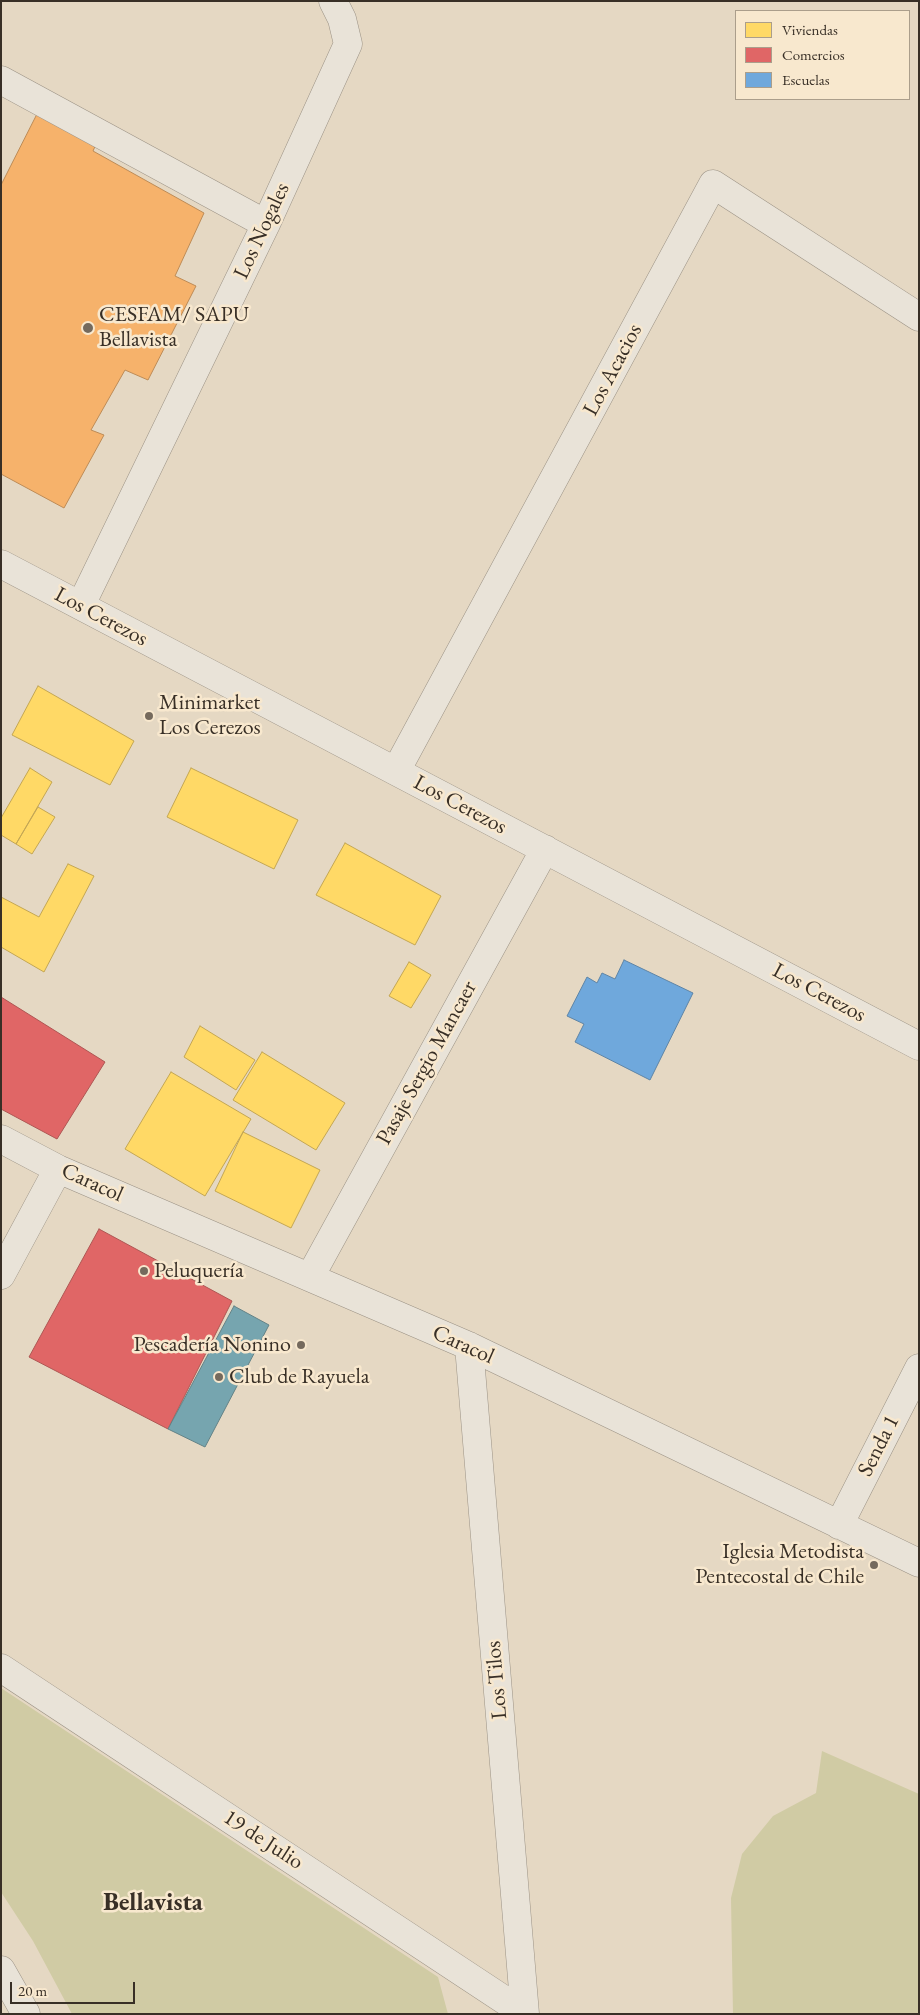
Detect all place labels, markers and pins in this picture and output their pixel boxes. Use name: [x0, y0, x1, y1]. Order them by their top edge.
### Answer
place label: CESFAM/ SAPU Bellavista: [99, 302, 249, 354]
marker: CESFAM/ SAPU Bellavista: [81, 321, 95, 335]
place label: Minimarket Los Cerezos: [159, 690, 261, 741]
marker: Minimarket Los Cerezos: [143, 710, 155, 722]
place label: Peluquería: [154, 1258, 244, 1284]
marker: Peluquería: [138, 1265, 150, 1277]
place label: Pescadería Nonino: [133, 1332, 291, 1358]
marker: Pescadería Nonino: [295, 1339, 307, 1351]
place label: Club de Rayuela: [229, 1364, 369, 1390]
marker: Club de Rayuela: [213, 1371, 225, 1383]
place label: Iglesia Metodista Pentecostal de Chile: [695, 1539, 864, 1590]
marker: Iglesia Metodista Pentecostal de Chile: [868, 1559, 880, 1571]

